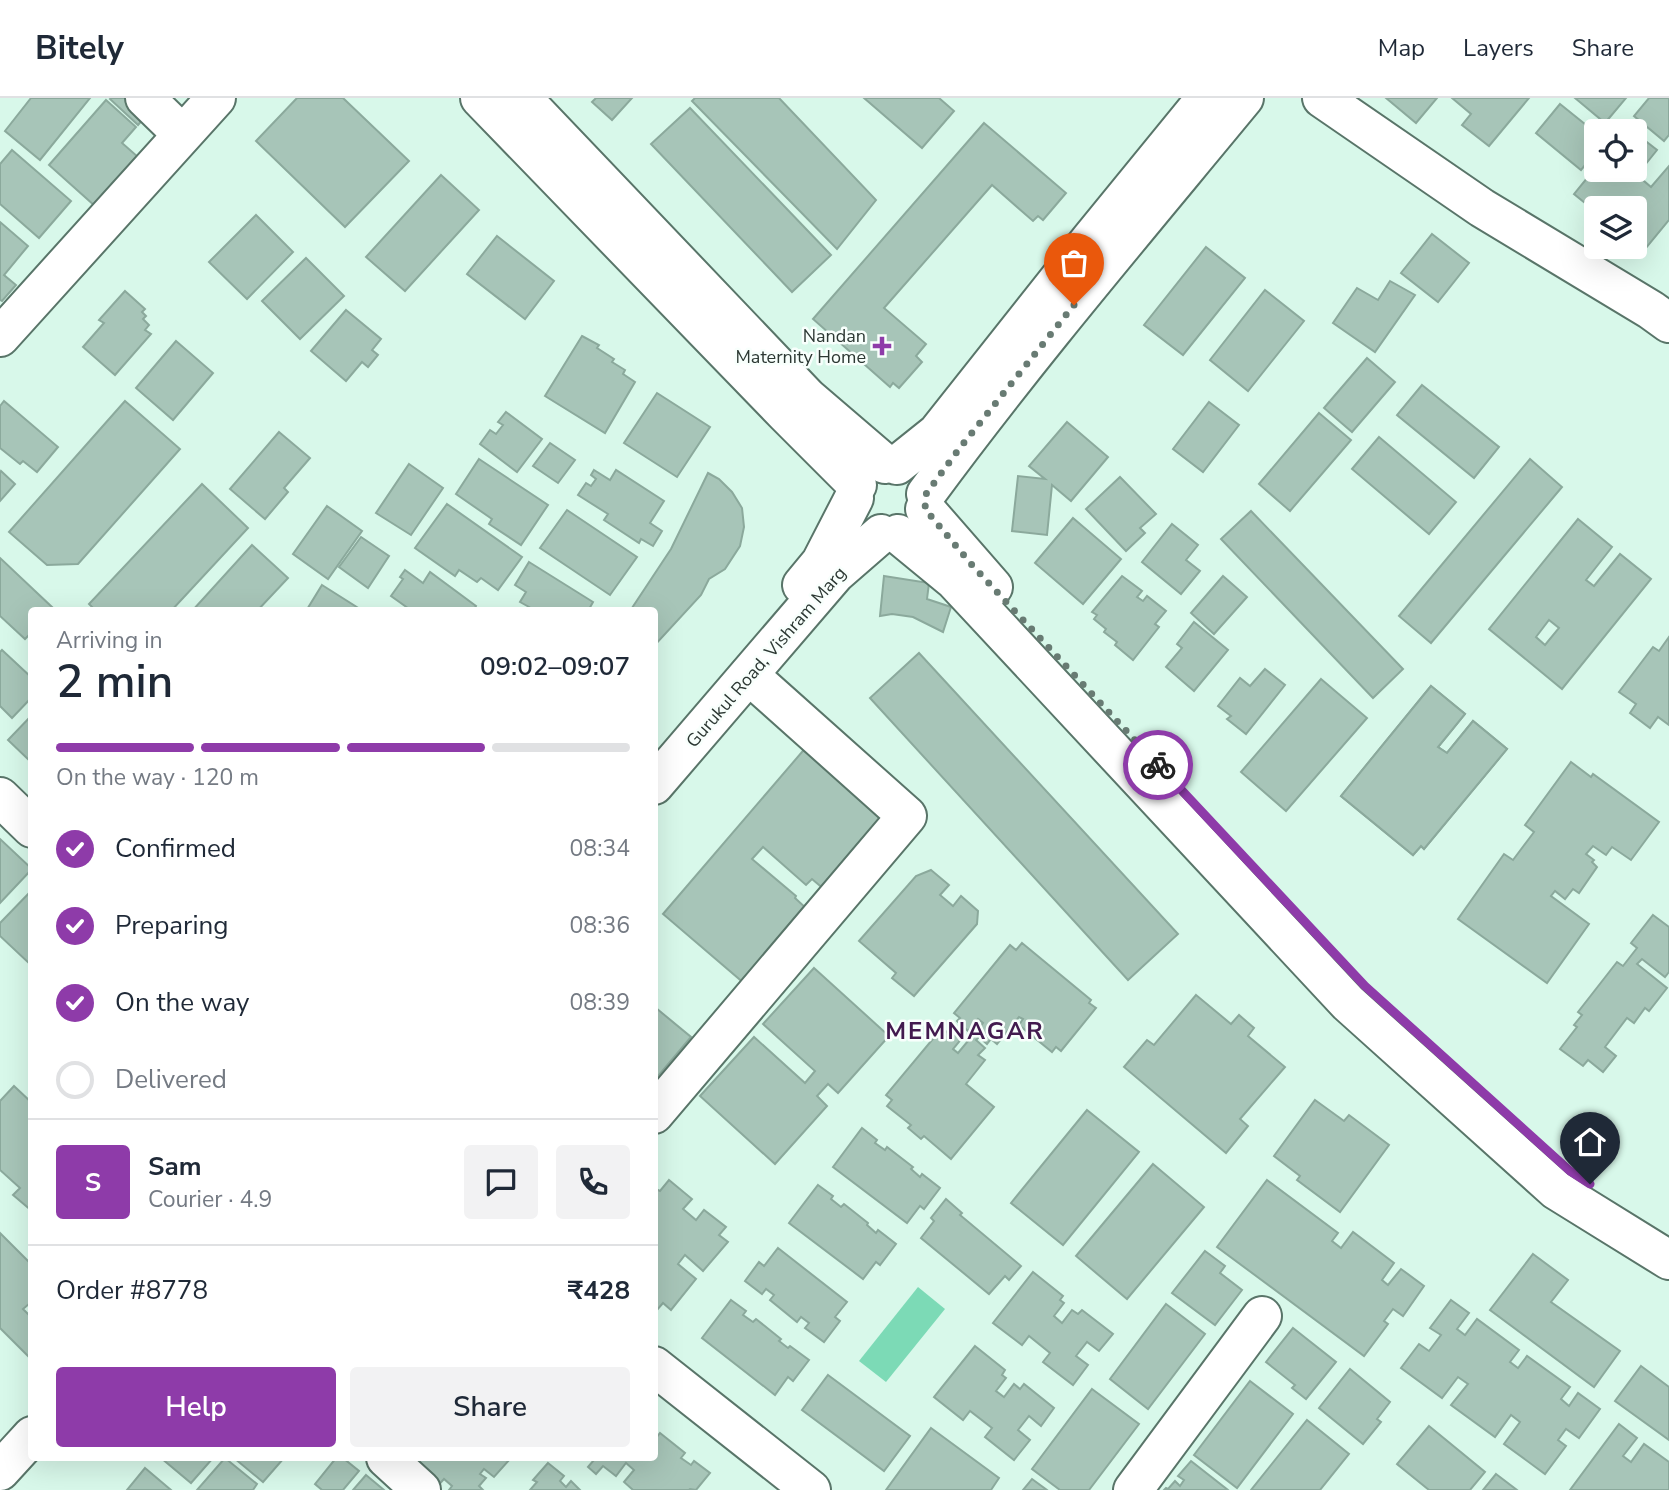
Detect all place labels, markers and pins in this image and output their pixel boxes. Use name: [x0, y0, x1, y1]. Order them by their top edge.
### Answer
pin: [1044, 233, 1104, 305]
place label: Nandan Maternity Home: [735, 324, 866, 369]
marker: Nandan Maternity Home: [872, 336, 892, 356]
pin: [1560, 1112, 1620, 1184]

